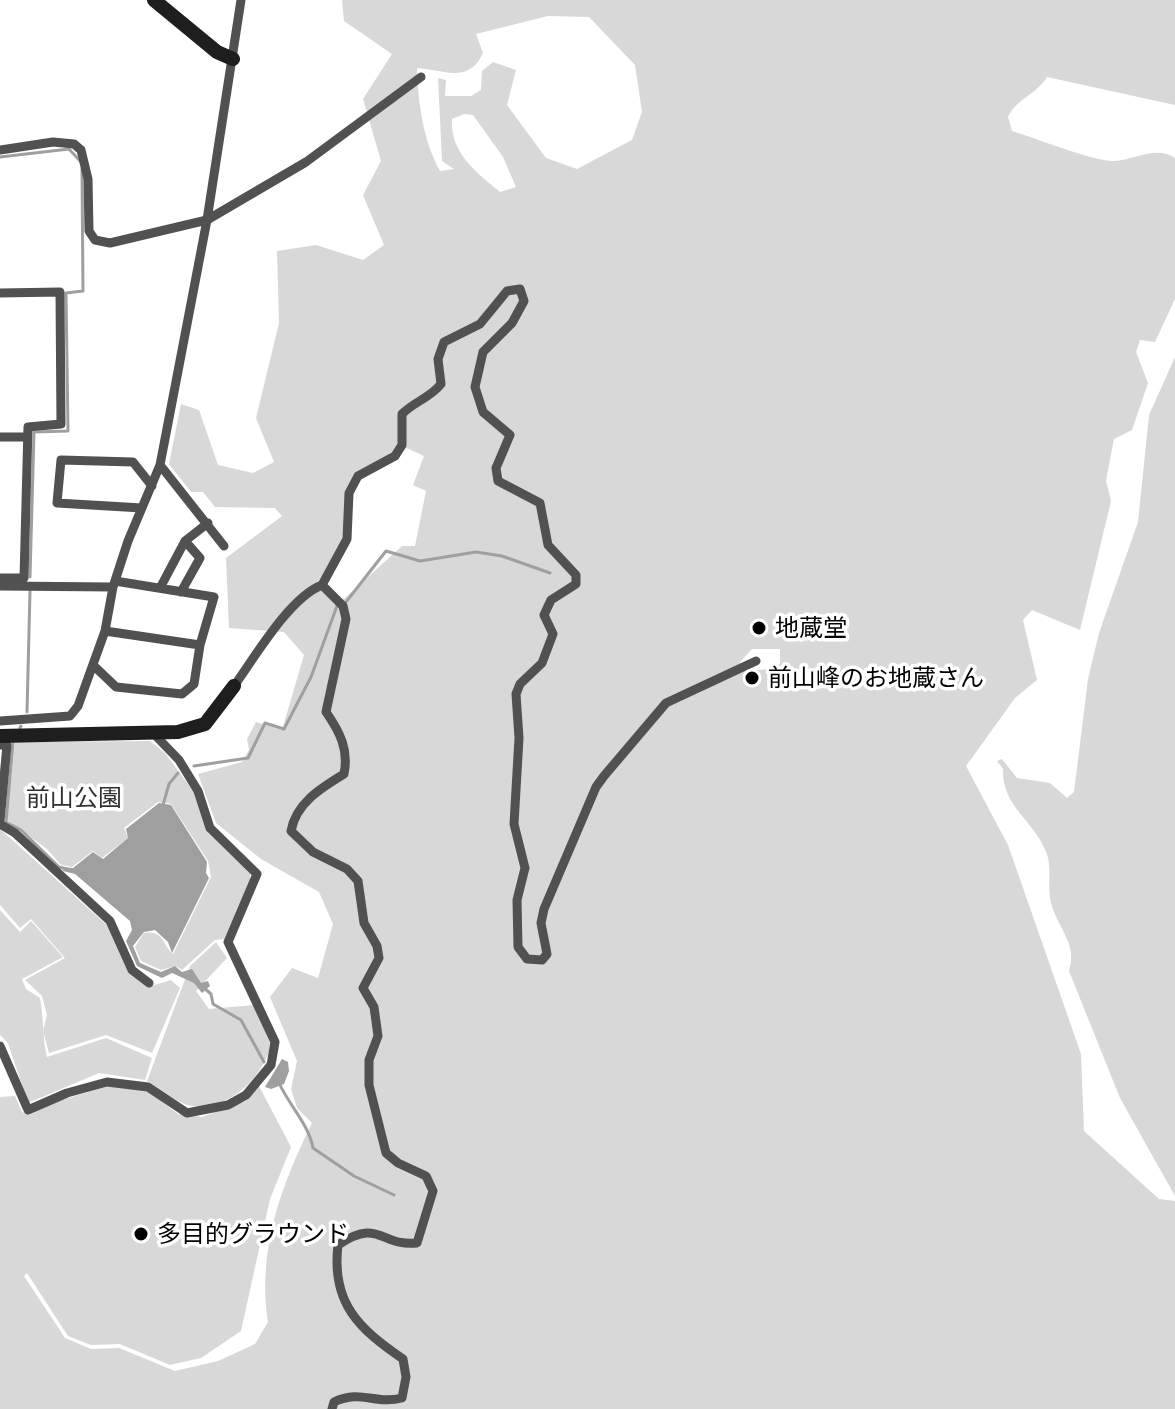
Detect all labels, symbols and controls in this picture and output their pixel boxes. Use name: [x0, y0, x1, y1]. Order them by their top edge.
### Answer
place label: 地蔵堂: [775, 614, 847, 642]
marker: 地蔵堂: [750, 619, 768, 637]
place label: 前山峰のお地蔵さん: [768, 664, 984, 692]
marker: 前山峰のお地蔵さん: [743, 669, 761, 687]
park label: 前山公園: [26, 784, 122, 812]
place label: 多目的グラウンド: [157, 1220, 349, 1248]
marker: 多目的グラウンド: [132, 1225, 150, 1243]

